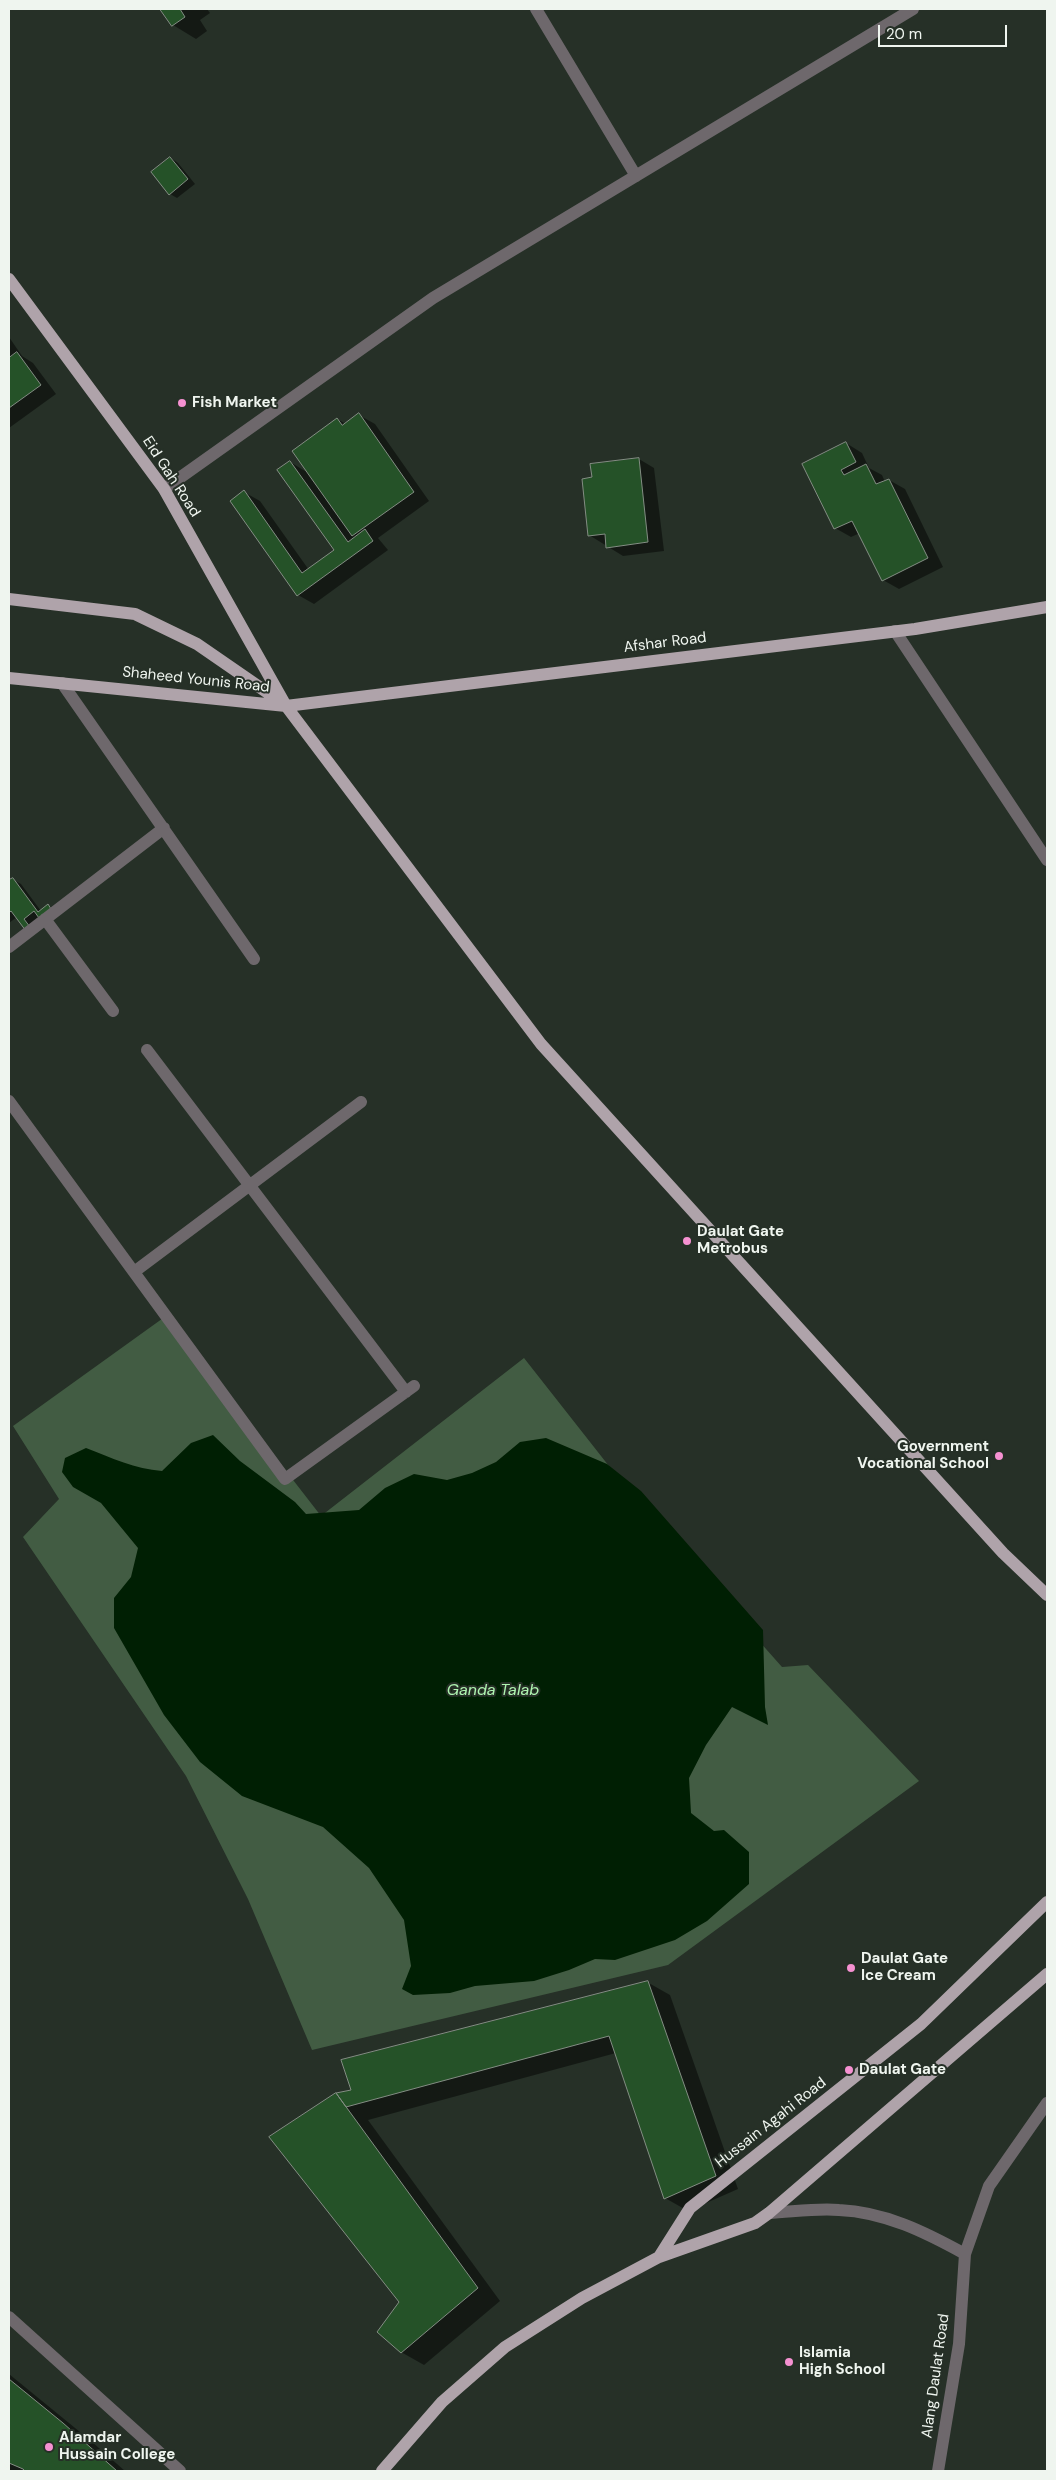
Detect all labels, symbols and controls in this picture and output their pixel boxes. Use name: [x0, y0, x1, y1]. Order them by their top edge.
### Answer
scale bar: [881, 15, 1010, 47]
text: 20 m: [886, 24, 922, 44]
place label: Fish Market: [192, 394, 277, 412]
marker: Fish Market: [176, 397, 188, 409]
street label: Eid Gah Road: [138, 433, 204, 521]
street label: Afshar Road: [623, 629, 707, 657]
street label: Shaheed Younis Road: [121, 663, 271, 697]
place label: Daulat Gate Metrobus: [697, 1223, 784, 1258]
marker: Daulat Gate Metrobus: [681, 1235, 693, 1247]
place label: Government Vocational School: [857, 1438, 989, 1473]
marker: Government Vocational School: [993, 1450, 1005, 1462]
water label: Ganda Talab: [447, 1681, 539, 1701]
place label: Daulat Gate Ice Cream: [861, 1950, 948, 1985]
marker: Daulat Gate Ice Cream: [845, 1962, 857, 1974]
place label: Daulat Gate: [859, 2061, 946, 2079]
marker: Daulat Gate: [843, 2064, 855, 2076]
street label: Hussain Agahi Road: [712, 2074, 830, 2172]
street label: Alang Daulat Road: [918, 2313, 954, 2439]
place label: Islamia High School: [799, 2344, 885, 2379]
marker: Islamia High School: [783, 2356, 795, 2368]
place label: Alamdar Hussain College: [59, 2429, 175, 2464]
marker: Alamdar Hussain College: [43, 2441, 55, 2453]

